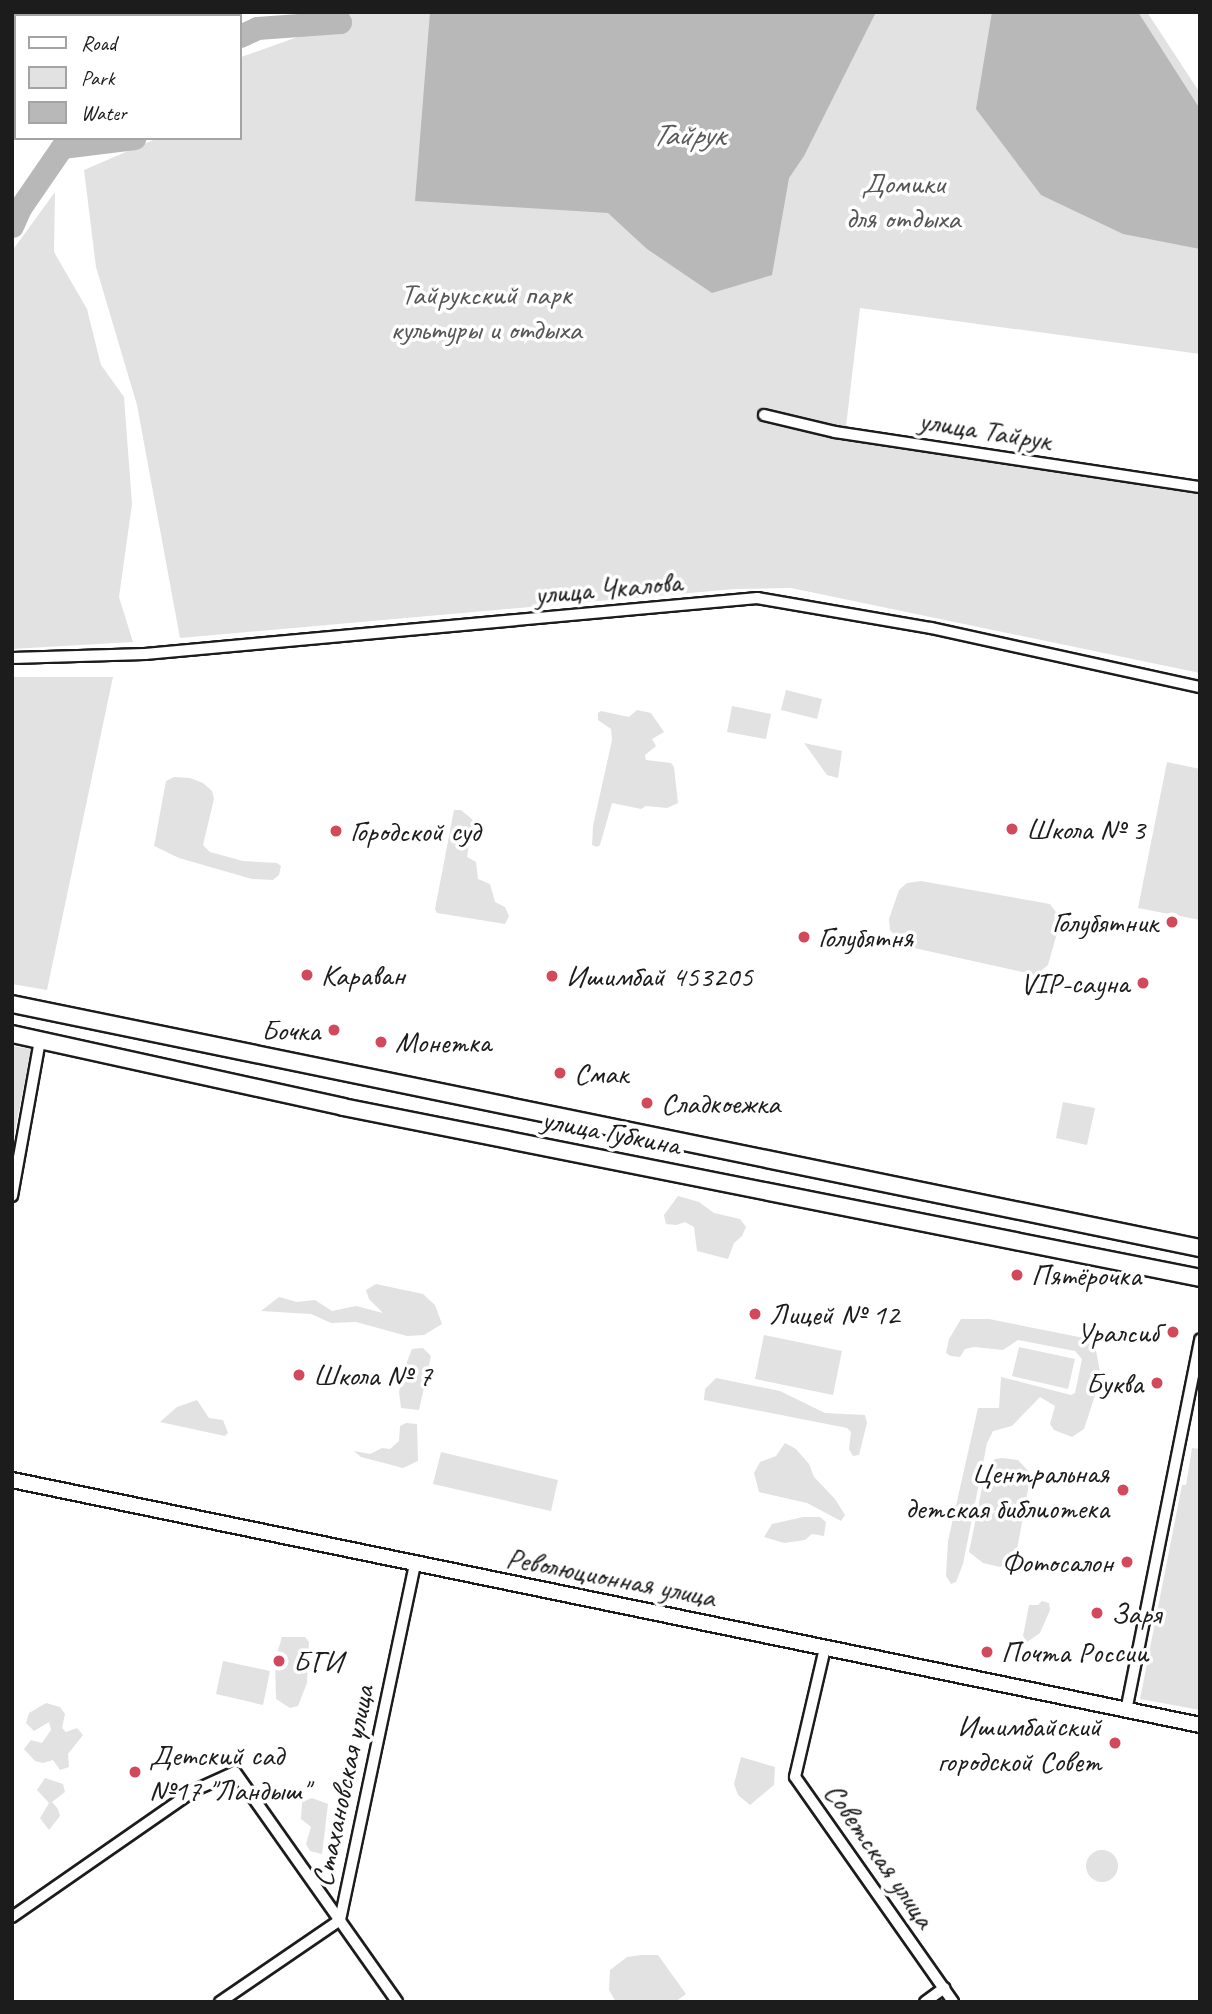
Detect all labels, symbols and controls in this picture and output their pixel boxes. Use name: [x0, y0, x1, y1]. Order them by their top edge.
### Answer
legend: [14, 14, 242, 140]
text: Road: [81, 30, 116, 56]
text: Park: [81, 65, 114, 91]
text: Water: [81, 100, 127, 126]
water label: Тайрук: [652, 116, 724, 154]
park label: Домики для отдыха: [847, 165, 959, 235]
park label: Тайрукский парк культуры и отдыха: [390, 276, 582, 346]
street label: улица Тайрук: [916, 402, 1054, 458]
street label: улица Чкалова: [534, 564, 682, 612]
place label: Школа № 3: [1026, 811, 1145, 847]
place label: Городской суд: [350, 813, 480, 849]
marker: Школа № 3: [1004, 821, 1020, 837]
marker: Городской суд: [328, 823, 344, 839]
place label: Голубятник: [1052, 904, 1158, 940]
marker: Голубятник: [1164, 914, 1180, 930]
place label: Голубятня: [818, 919, 913, 955]
marker: Голубятня: [796, 929, 812, 945]
place label: Караван: [321, 957, 405, 993]
place label: Ишимбай 453205: [566, 958, 753, 994]
place label: VIP-сауна: [1020, 965, 1129, 1001]
marker: Караван: [299, 967, 315, 983]
marker: Ишимбай 453205: [544, 968, 560, 984]
marker: VIP-сауна: [1135, 975, 1151, 991]
place label: Бочка: [261, 1012, 320, 1048]
marker: Бочка: [326, 1022, 342, 1038]
place label: Монетка: [395, 1024, 491, 1060]
marker: Монетка: [373, 1034, 389, 1050]
place label: Смак: [574, 1055, 628, 1091]
marker: Смак: [552, 1065, 568, 1081]
place label: Сладкоежка: [661, 1085, 780, 1121]
marker: Сладкоежка: [639, 1095, 655, 1111]
street label: улица Губкина: [539, 1101, 683, 1163]
place label: Пятёрочка: [1031, 1257, 1141, 1293]
marker: Пятёрочка: [1009, 1267, 1025, 1283]
place label: Лицей № 12: [769, 1296, 899, 1332]
marker: Лицей № 12: [747, 1306, 763, 1322]
place label: Уралсиб: [1077, 1314, 1159, 1350]
marker: Уралсиб: [1165, 1324, 1181, 1340]
place label: Школа № 7: [313, 1357, 432, 1393]
place label: Буква: [1086, 1365, 1143, 1401]
marker: Школа № 7: [291, 1367, 307, 1383]
marker: Буква: [1149, 1375, 1165, 1391]
place label: Центральная детская библиотека: [908, 1455, 1109, 1526]
marker: Центральная детская библиотека: [1115, 1482, 1131, 1498]
street label: Революционная улица: [503, 1539, 719, 1615]
place label: Фотосалон: [1002, 1544, 1113, 1580]
marker: Фотосалон: [1119, 1554, 1135, 1570]
place label: Заря: [1111, 1595, 1161, 1631]
marker: Заря: [1089, 1605, 1105, 1621]
place label: Почта России: [1001, 1634, 1146, 1670]
place label: БГИ: [293, 1643, 343, 1679]
marker: Почта России: [979, 1644, 995, 1660]
marker: БГИ: [271, 1653, 287, 1669]
street label: Стахановская улица: [304, 1681, 382, 1891]
place label: Ишимбайский городской Совет: [937, 1708, 1101, 1778]
marker: Ишимбайский городской Совет: [1107, 1735, 1123, 1751]
place label: Детский сад №17 "Ландыш": [149, 1737, 309, 1808]
marker: Детский сад №17 "Ландыш": [127, 1764, 143, 1780]
street label: Советская улица: [816, 1774, 944, 1936]

